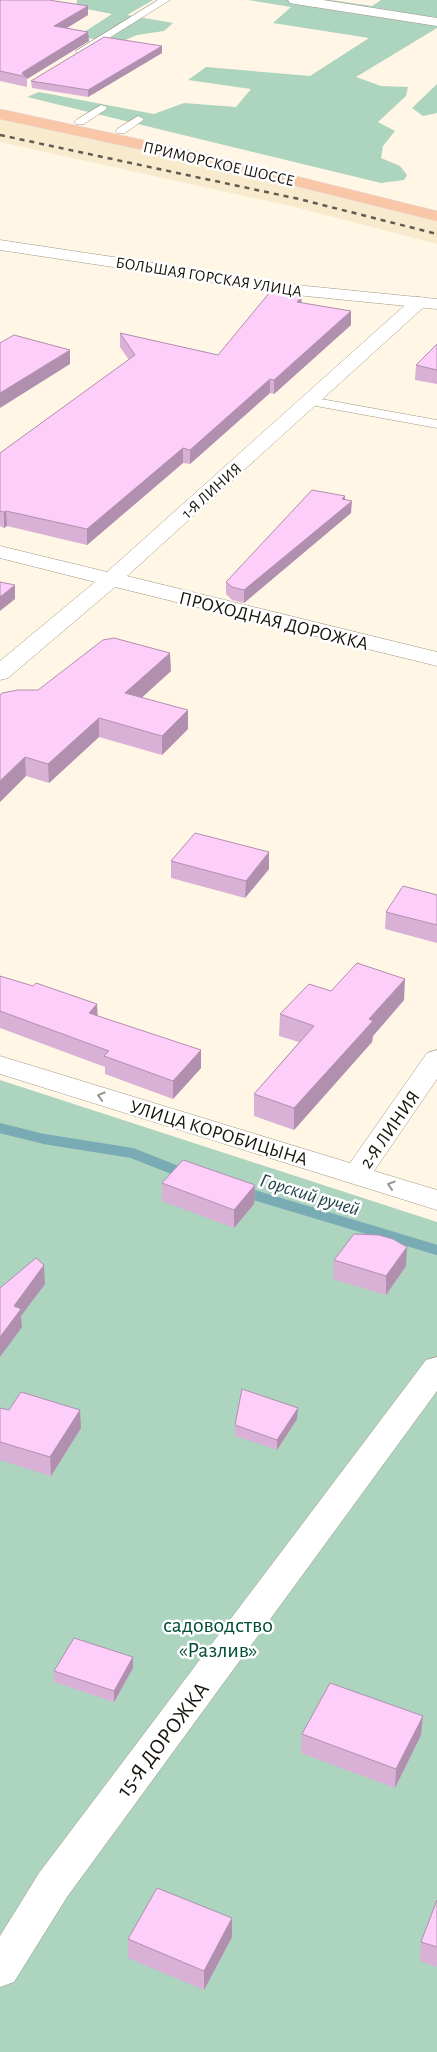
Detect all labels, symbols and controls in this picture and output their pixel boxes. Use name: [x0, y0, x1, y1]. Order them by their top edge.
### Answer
street label: ПРИМОРСКОЕ ШОССЕ: [142, 139, 296, 189]
street label: БОЛЬШАЯ ГОРСКАЯ УЛИЦА: [115, 254, 304, 300]
street label: 1-Я ЛИНИЯ: [179, 460, 245, 521]
street label: ПРОХОДНАЯ ДОРОЖКА: [177, 589, 370, 654]
street label: 2-Я ЛИНИЯ: [357, 1088, 424, 1172]
one-way arrow: [98, 1092, 106, 1102]
street label: УЛИЦА КОРОБИЦЫНА: [127, 1097, 310, 1170]
water label: Горский ручей: [258, 1170, 362, 1220]
one-way arrow: [387, 1180, 395, 1190]
park label: садоводство «Разлив»: [163, 1614, 273, 1661]
street label: 15-Я ДОРОЖКА: [113, 1678, 213, 1801]

